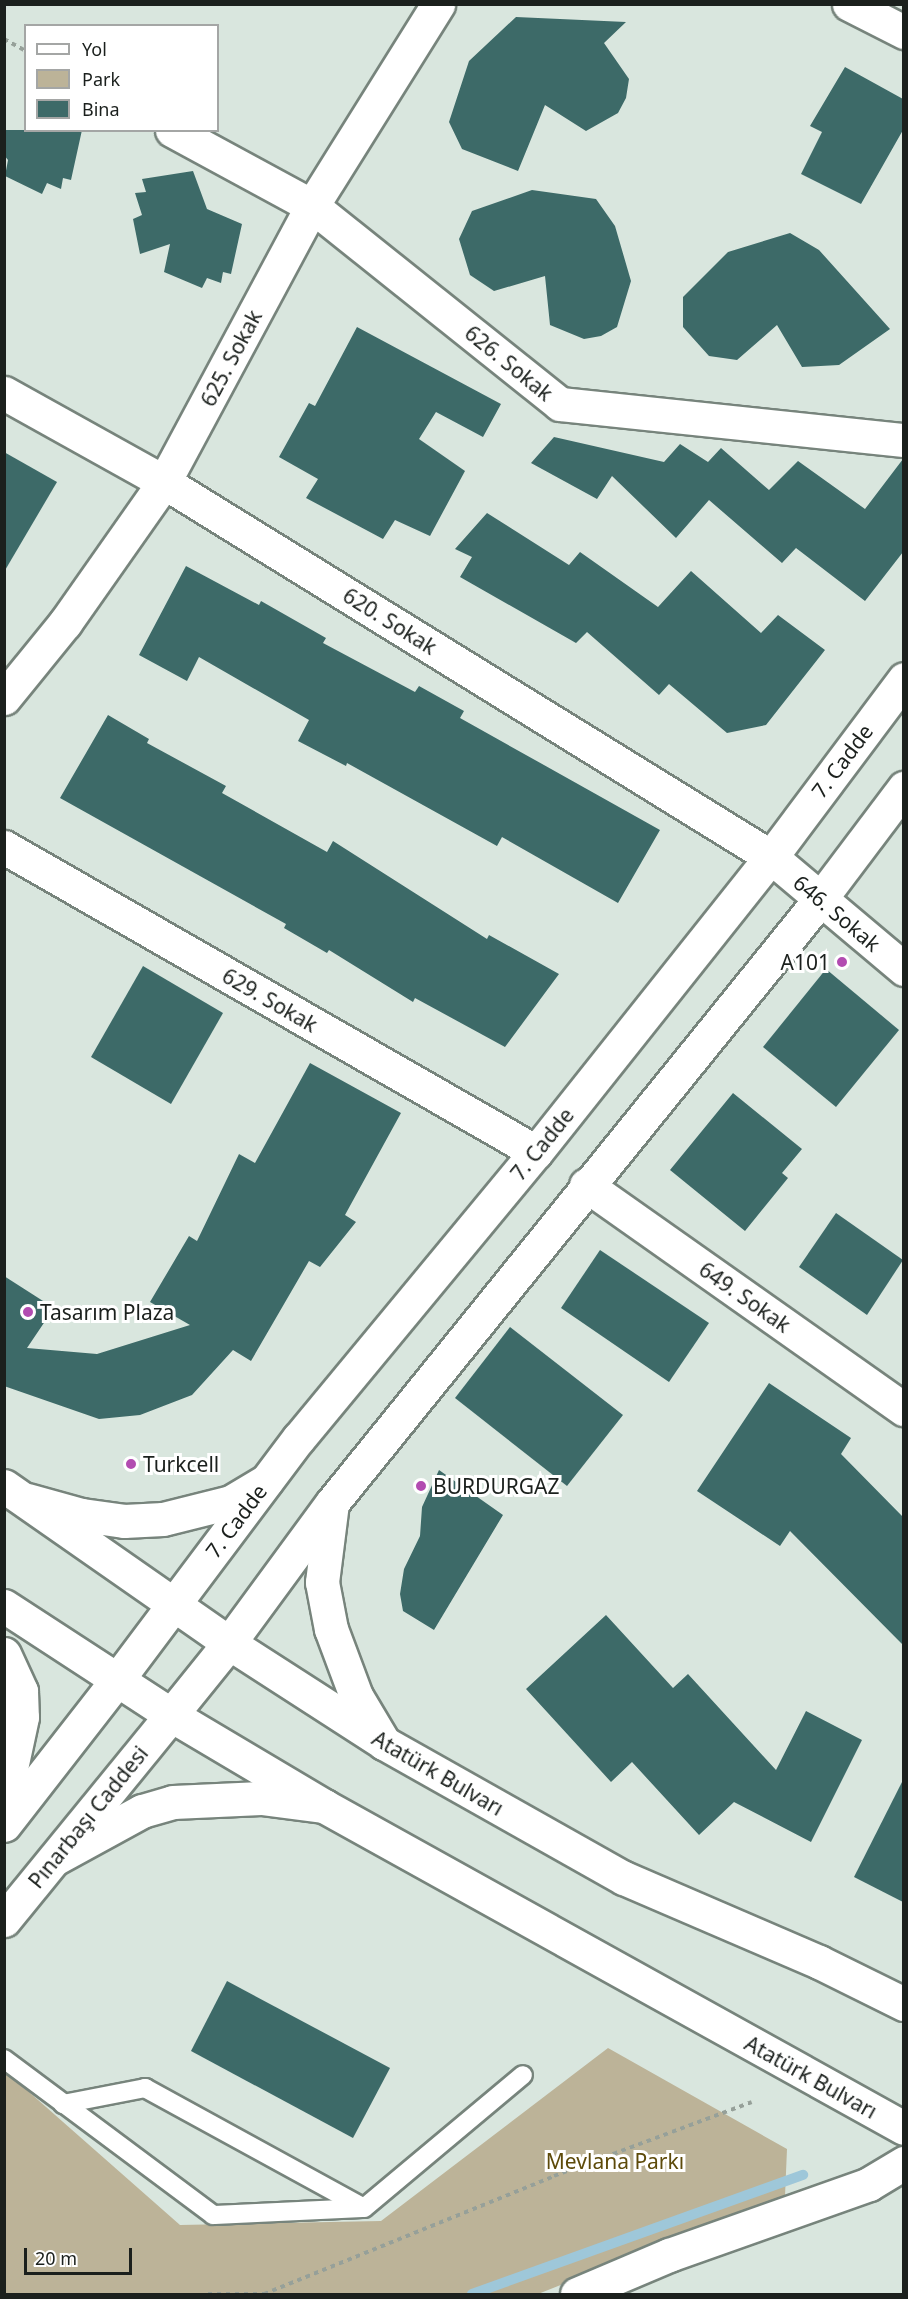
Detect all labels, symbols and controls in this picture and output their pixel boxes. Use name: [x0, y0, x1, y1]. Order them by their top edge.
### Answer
legend: [24, 24, 219, 132]
text: Yol: [82, 37, 107, 61]
text: Park: [82, 67, 120, 91]
text: Bina: [82, 97, 120, 121]
street label: 625. Sokak: [195, 305, 267, 411]
street label: 626. Sokak: [460, 320, 558, 406]
street label: 620. Sokak: [339, 582, 441, 660]
street label: 7. Cadde: [806, 719, 878, 803]
street label: 646. Sokak: [788, 869, 886, 957]
place label: A101: [781, 949, 830, 975]
marker: A101: [835, 955, 849, 969]
street label: 629. Sokak: [218, 963, 322, 1037]
street label: 7. Cadde: [505, 1103, 579, 1185]
street label: 649. Sokak: [695, 1256, 795, 1338]
place label: Tasarım Plaza: [40, 1299, 174, 1325]
marker: Tasarım Plaza: [21, 1305, 35, 1319]
place label: Turkcell: [143, 1451, 219, 1477]
marker: Turkcell: [124, 1457, 138, 1471]
place label: BURDURGAZ: [433, 1473, 560, 1499]
street label: 7. Cadde: [200, 1479, 272, 1563]
marker: BURDURGAZ: [414, 1479, 428, 1493]
street label: Atatürk Bulvarı: [368, 1725, 508, 1821]
street label: Pınarbaşı Caddesi: [23, 1741, 153, 1893]
street label: Atatürk Bulvarı: [740, 2030, 882, 2124]
park label: Mevlana Parkı: [546, 2148, 684, 2174]
scale bar: [27, 2236, 135, 2274]
text: 20 m: [35, 2246, 77, 2270]

